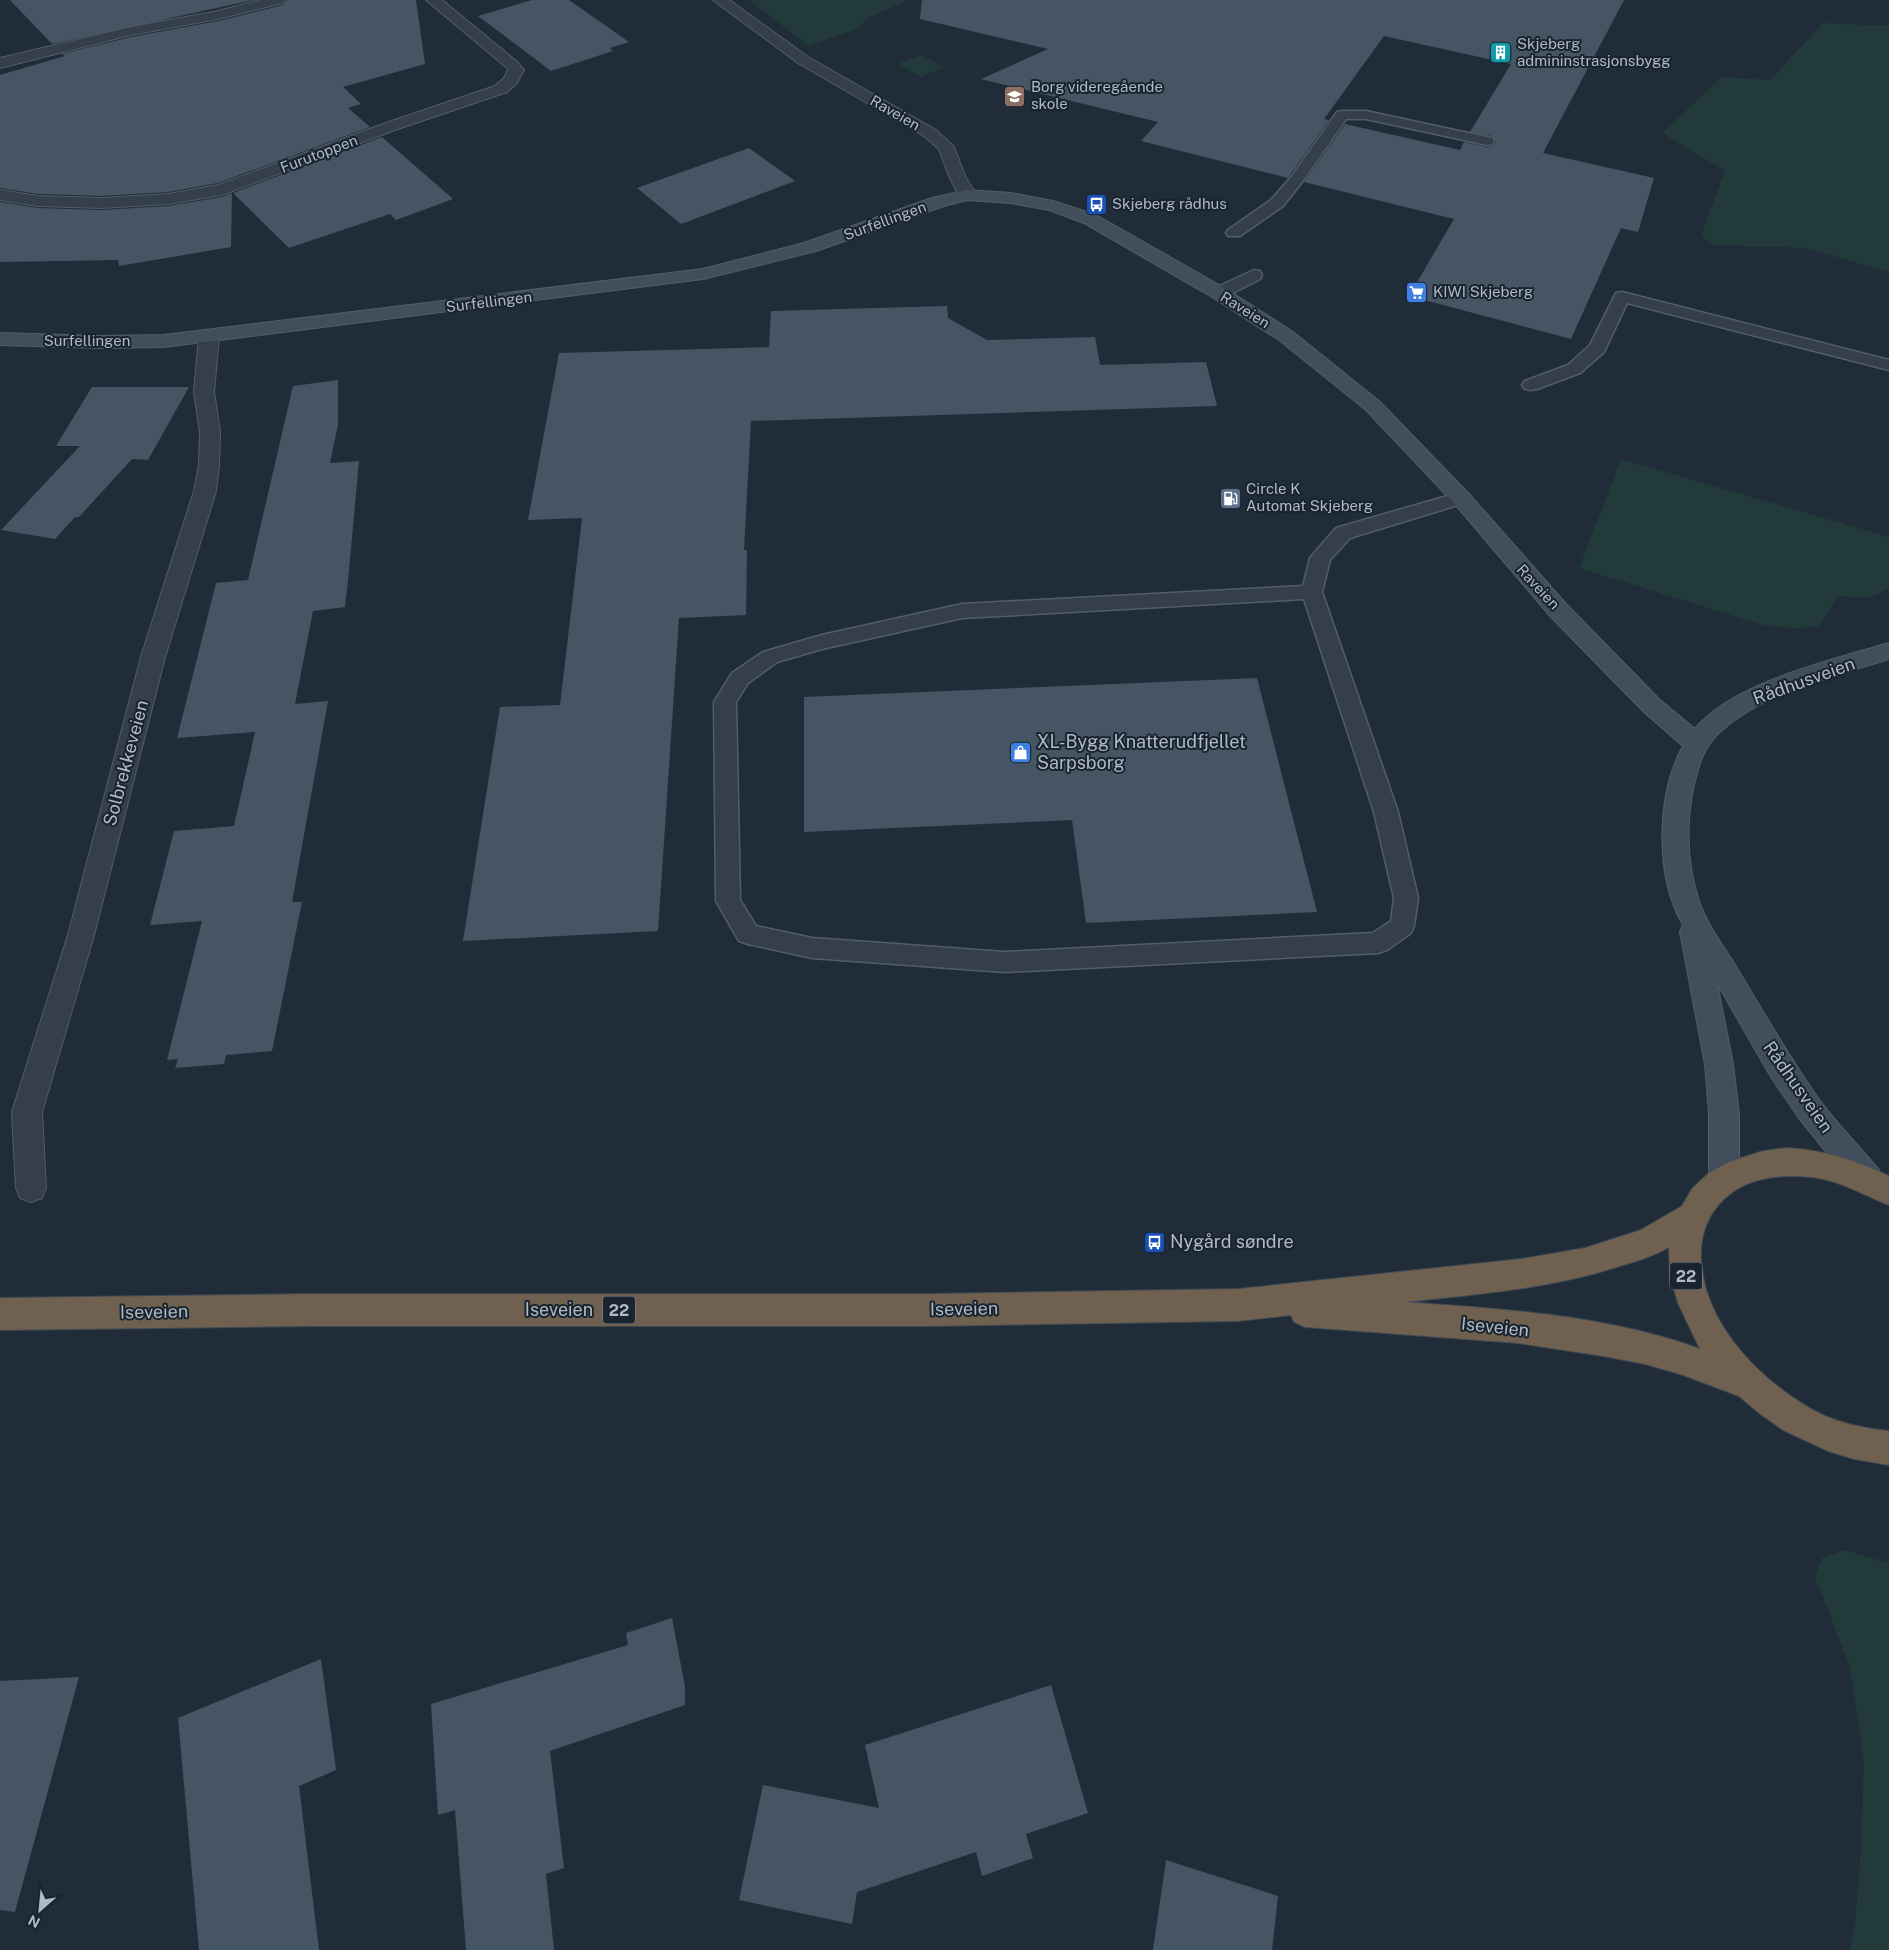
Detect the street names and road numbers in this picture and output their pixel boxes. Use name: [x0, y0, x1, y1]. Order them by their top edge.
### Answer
street label: Raveien: [867, 91, 923, 134]
street label: Furutoppen: [278, 131, 360, 176]
street label: Surfellingen: [841, 198, 928, 243]
street label: Surfellingen: [445, 288, 533, 315]
street label: Raveien: [1218, 288, 1273, 331]
street label: Surfellingen: [44, 332, 130, 349]
street label: Raveien: [1513, 561, 1563, 613]
street label: Rådhusveien: [1750, 652, 1858, 709]
street label: Solbrekkeveien: [99, 698, 152, 828]
street label: Rådhusveien: [1759, 1037, 1838, 1136]
road number: 22: [1670, 1262, 1702, 1290]
road number: 22: [603, 1296, 635, 1324]
street label: Iseveien: [930, 1297, 998, 1320]
street label: Iseveien: [525, 1299, 593, 1320]
street label: Iseveien: [120, 1300, 188, 1323]
street label: Iseveien: [1460, 1312, 1530, 1341]

